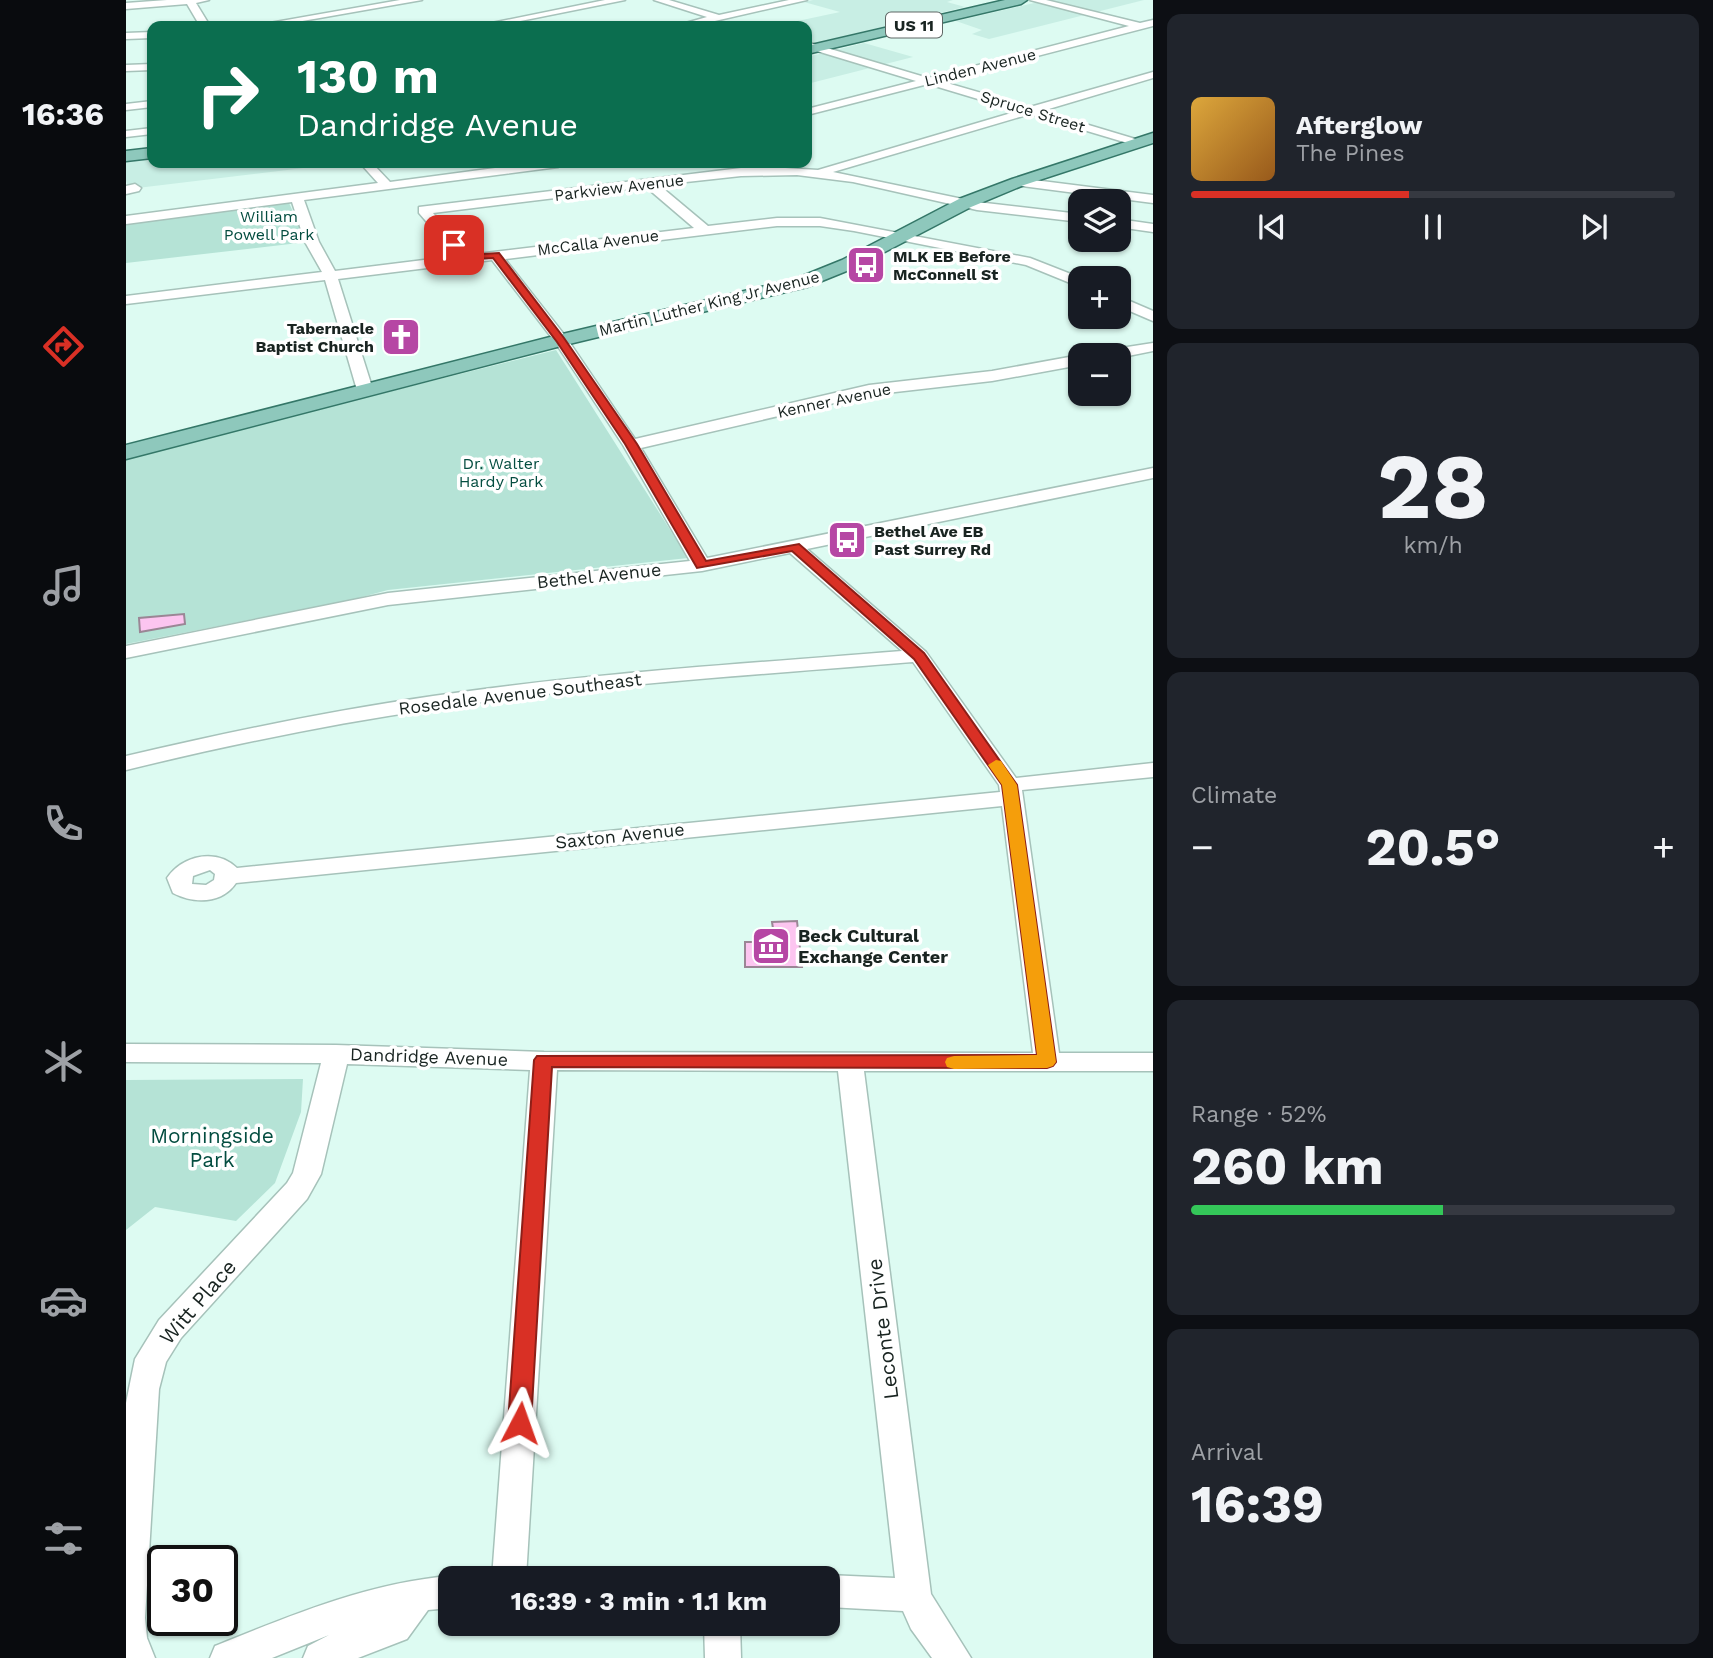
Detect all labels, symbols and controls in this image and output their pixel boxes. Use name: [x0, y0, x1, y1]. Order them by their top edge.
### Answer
road number: US 11: [886, 13, 942, 38]
street label: Linden Avenue: [922, 44, 1038, 91]
text: 130 m: [297, 47, 439, 105]
icon: right: [182, 49, 273, 140]
street label: Spruce Street: [978, 87, 1088, 136]
text: 16:36: [22, 95, 104, 133]
text: Dandridge Avenue: [297, 106, 578, 144]
text: Afterglow: [1296, 110, 1422, 140]
text: The Pines: [1296, 140, 1405, 167]
street label: Parkview Avenue: [553, 170, 685, 205]
map controls: [1068, 189, 1131, 406]
button: layers: [1068, 189, 1131, 252]
park label: William Powell Park: [224, 207, 314, 244]
icon: previous: [1253, 208, 1291, 246]
icon: pause: [1414, 208, 1452, 246]
icon: next: [1575, 208, 1613, 246]
pin: [424, 215, 484, 275]
icon: arrive: [435, 226, 473, 264]
street label: McCalla Avenue: [536, 226, 660, 259]
bus stop icon: MLK EB Before McConnell St: [845, 244, 887, 286]
place label: MLK EB Before McConnell St: [893, 247, 1011, 284]
button: +: [1068, 266, 1131, 329]
street label: Martin Luther King Jr Avenue: [597, 267, 821, 340]
church icon: Tabernacle Baptist Church: [380, 316, 422, 358]
place label: Tabernacle Baptist Church: [256, 319, 374, 356]
icon: directions: [39, 322, 88, 371]
button: −: [1068, 343, 1131, 406]
street label: Kenner Avenue: [776, 379, 893, 422]
text: 28: [1377, 433, 1489, 540]
park label: Dr. Walter Hardy Park: [459, 454, 543, 491]
bus stop icon: Bethel Ave EB Past Surrey Rd: [826, 519, 868, 561]
place label: Bethel Ave EB Past Surrey Rd: [874, 522, 991, 559]
text: km/h: [1403, 532, 1463, 559]
street label: Bethel Avenue: [536, 559, 662, 592]
icon: music: [39, 561, 88, 610]
street label: Rosedale Avenue Southeast: [397, 668, 643, 719]
text: Climate: [1191, 782, 1277, 809]
icon: phone: [39, 799, 88, 848]
text: 20.5°: [1365, 817, 1501, 878]
street label: Saxton Avenue: [554, 818, 686, 853]
text: −: [1191, 825, 1214, 869]
text: +: [1652, 825, 1675, 869]
museum icon: Beck Cultural Exchange Center: [750, 925, 792, 967]
place label: Beck Cultural Exchange Center: [798, 925, 948, 967]
icon: climate: [39, 1037, 88, 1086]
street label: Dandridge Avenue: [350, 1043, 508, 1070]
text: Range · 52%: [1191, 1101, 1326, 1128]
park label: Morningside Park: [150, 1123, 274, 1172]
text: 260 km: [1191, 1136, 1384, 1197]
street label: Witt Place: [154, 1254, 241, 1349]
street label: Leconte Drive: [861, 1257, 904, 1401]
icon: car: [39, 1276, 88, 1325]
position arrow: [483, 1386, 557, 1460]
text: Arrival: [1191, 1439, 1263, 1466]
text: 16:39: [1191, 1474, 1324, 1535]
icon: filters: [39, 1514, 88, 1563]
speed limit sign: 30: [147, 1545, 238, 1636]
text: 16:39 · 3 min · 1.1 km: [511, 1586, 767, 1616]

